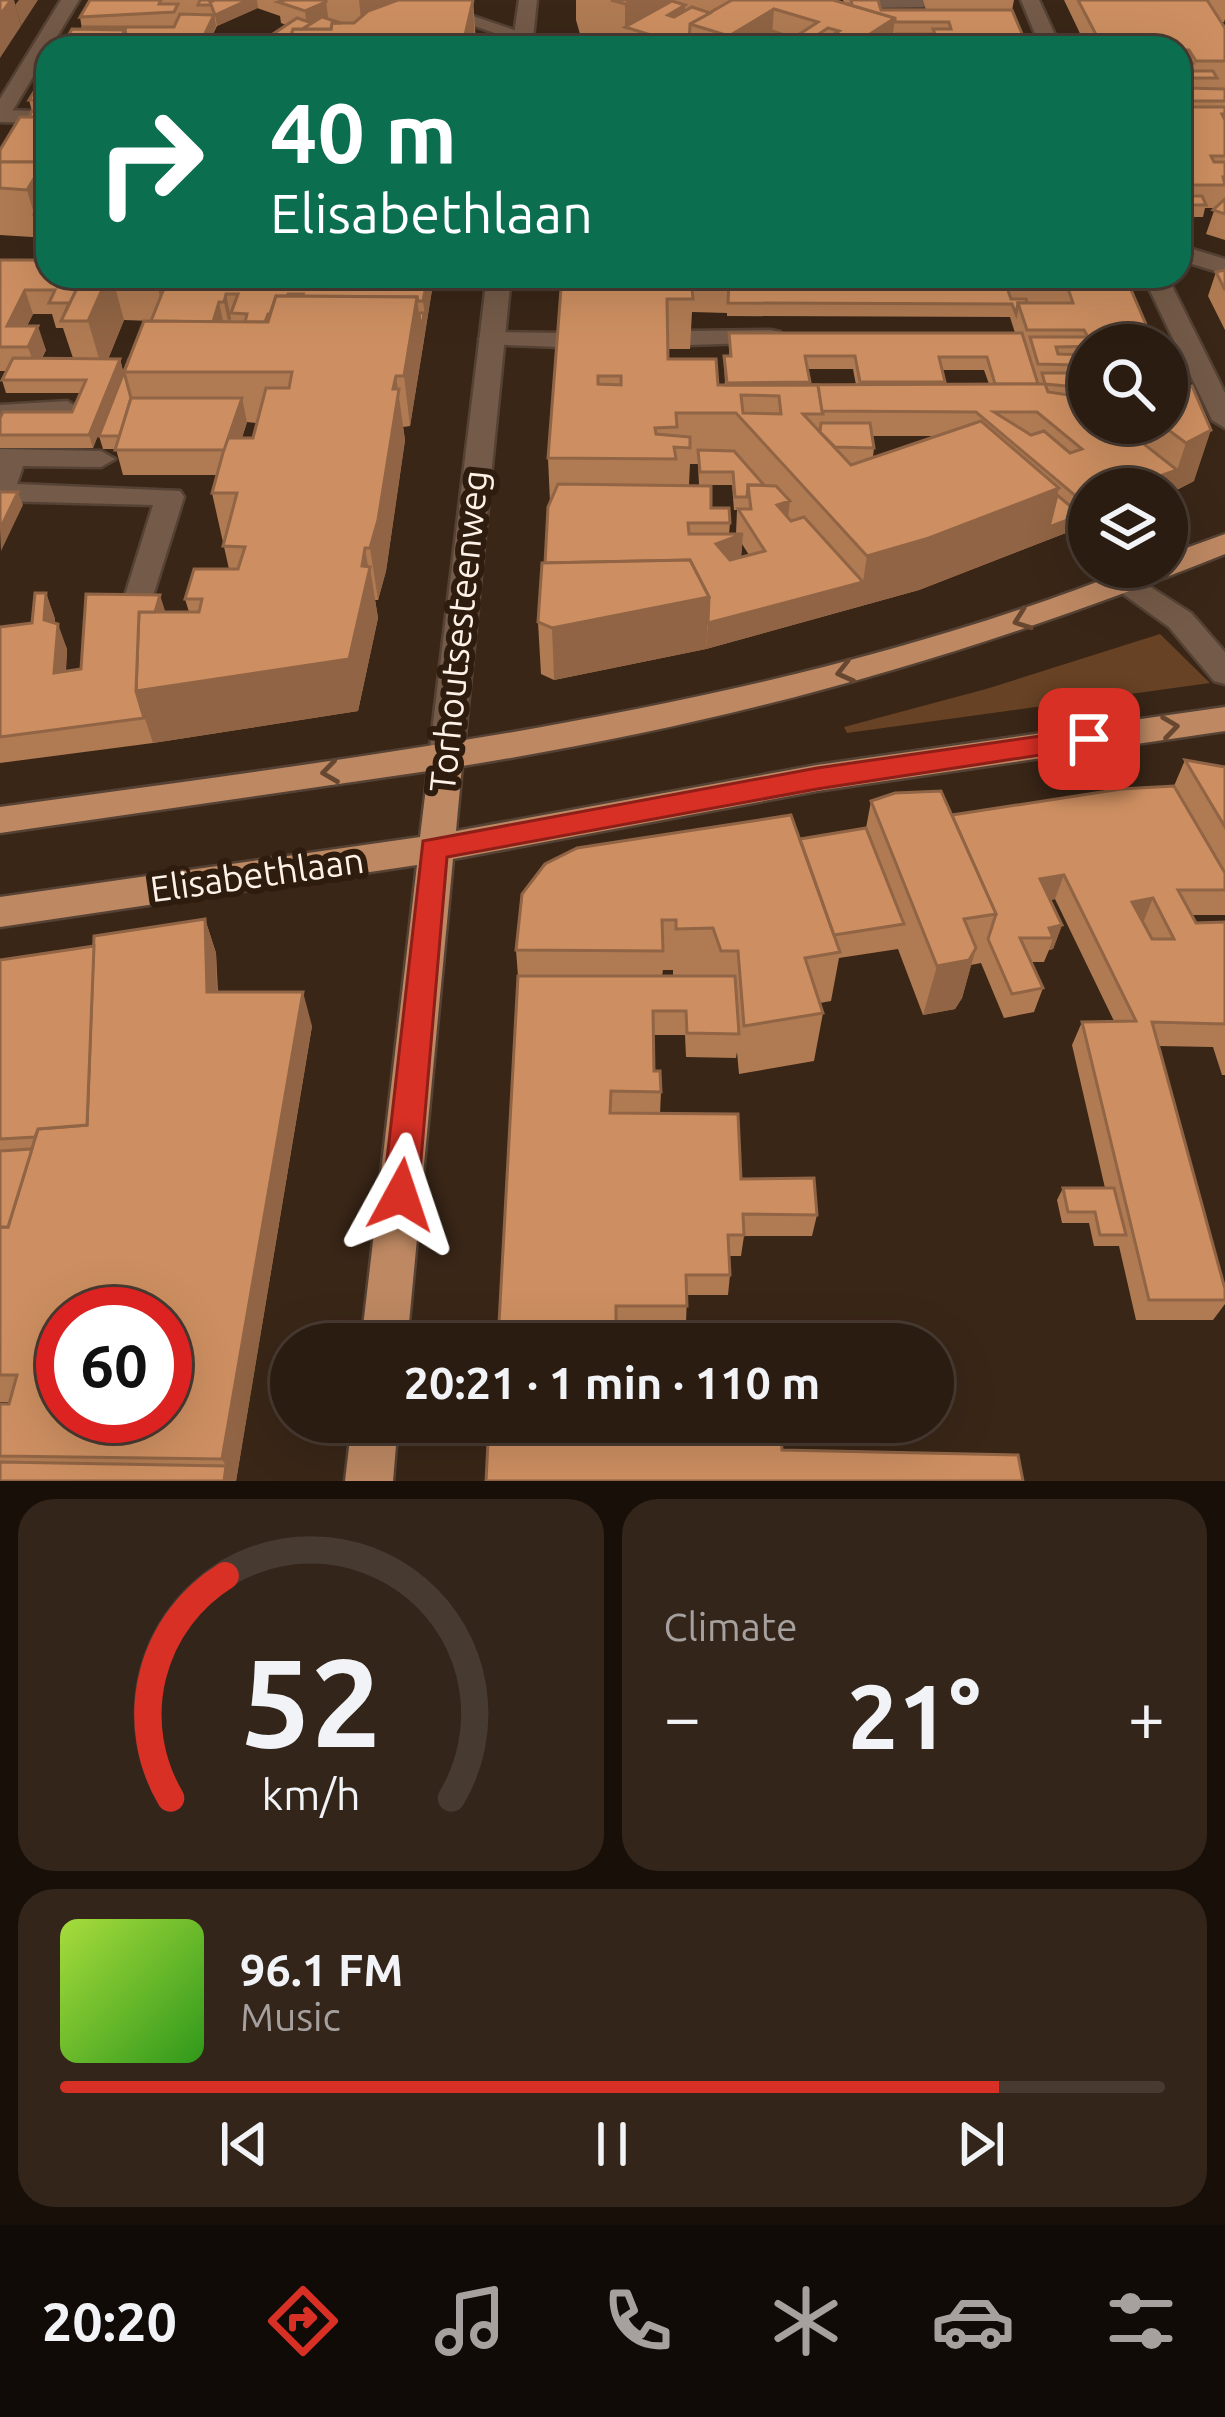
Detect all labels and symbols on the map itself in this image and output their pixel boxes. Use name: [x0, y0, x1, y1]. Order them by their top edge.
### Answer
street label: Torhoutsesteenweg: [421, 468, 495, 794]
one-way arrow: [1013, 606, 1034, 630]
one-way arrow: [835, 658, 855, 683]
pin: [1038, 688, 1140, 790]
one-way arrow: [1160, 715, 1180, 741]
one-way arrow: [320, 758, 340, 784]
street label: Elisabethlaan: [148, 839, 366, 909]
position arrow: [338, 1132, 464, 1258]
speed limit sign: 60: [36, 1287, 192, 1443]

